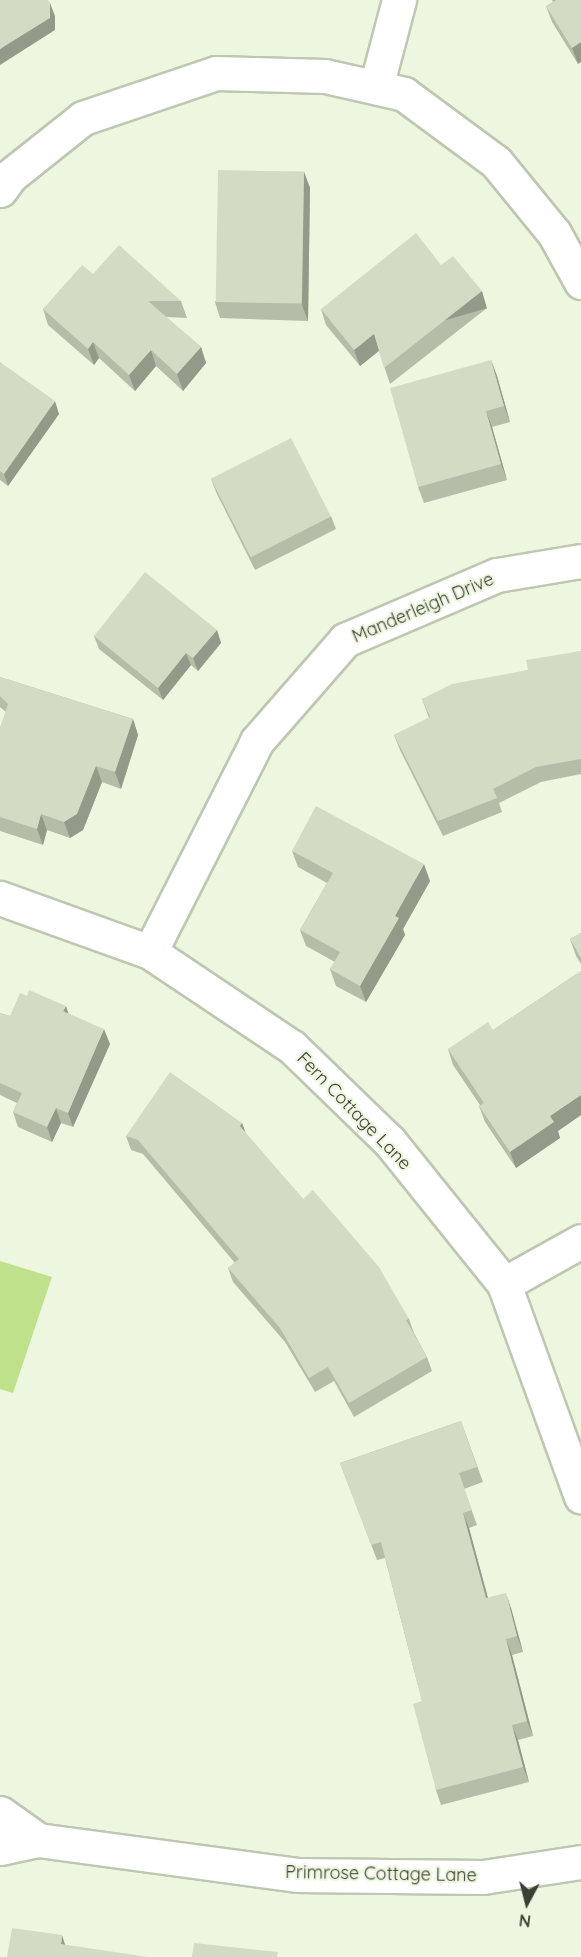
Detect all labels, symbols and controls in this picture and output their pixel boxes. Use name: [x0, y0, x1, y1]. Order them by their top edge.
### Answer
street label: Manderleigh Drive: [349, 568, 497, 648]
street label: Fern Cottage Lane: [292, 1048, 416, 1174]
street label: Primrose Cottage Lane: [285, 1862, 477, 1886]
north arrow: [497, 1873, 557, 1933]
text: N: [518, 1910, 532, 1932]

